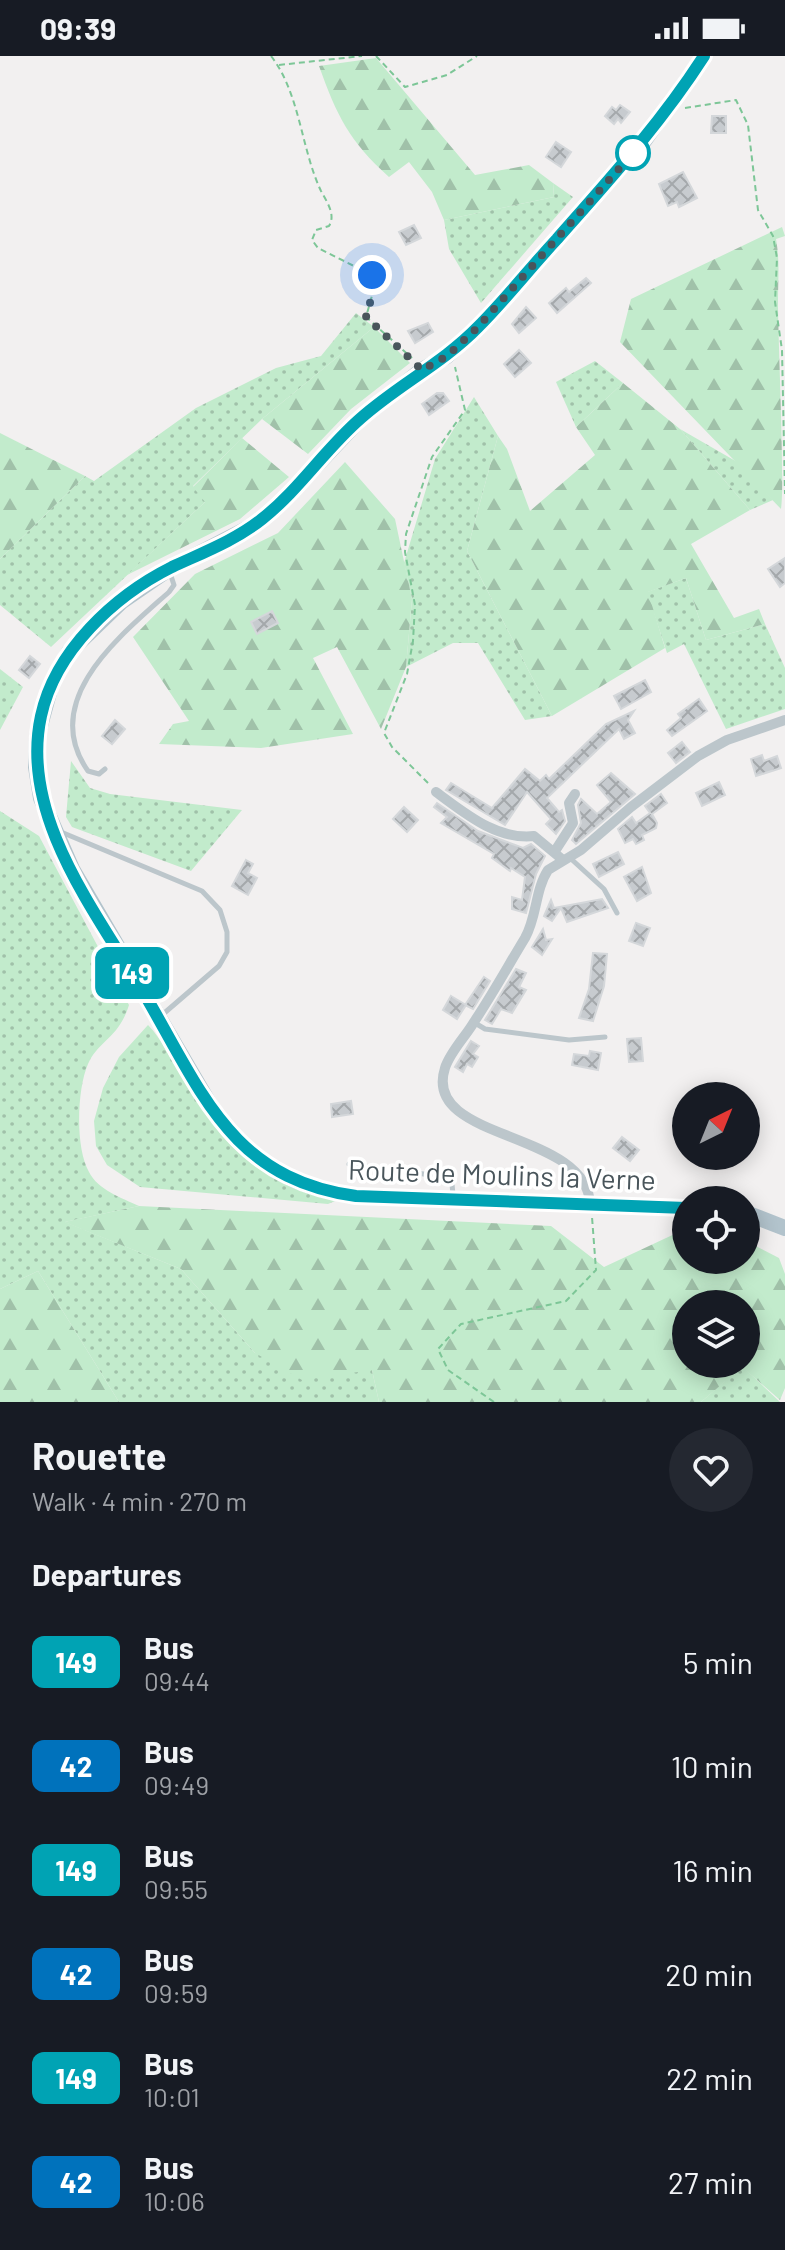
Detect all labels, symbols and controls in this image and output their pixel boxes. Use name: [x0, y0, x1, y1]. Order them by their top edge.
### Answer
text: 09:39: [40, 10, 116, 46]
unlabelled marker: [616, 136, 650, 170]
your location: [352, 255, 392, 295]
line badge: 149: [86, 947, 178, 999]
text: 149: [111, 956, 153, 990]
north arrow: [672, 1082, 760, 1170]
map controls: [672, 1082, 760, 1378]
street label: Route de Moulins la Verne: [348, 1152, 656, 1196]
button: locate: [672, 1186, 760, 1274]
button: layers: [672, 1290, 760, 1378]
button: heart: [669, 1428, 753, 1512]
text: Rouette: [32, 1432, 167, 1478]
text: Walk · 4 min · 270 m: [32, 1485, 247, 1516]
text: Departures: [32, 1556, 182, 1592]
text: Bus: [144, 1629, 194, 1665]
text: 5 min: [683, 1644, 753, 1680]
text: 149: [55, 1645, 97, 1679]
text: 09:44: [144, 1665, 210, 1696]
text: Bus: [144, 1733, 194, 1769]
text: 10 min: [671, 1748, 753, 1784]
text: 42: [60, 1749, 92, 1783]
text: 09:49: [144, 1769, 209, 1800]
text: Bus: [144, 1837, 194, 1873]
text: 16 min: [672, 1852, 753, 1888]
text: 149: [55, 1853, 97, 1887]
text: 09:55: [144, 1873, 208, 1904]
text: Bus: [144, 1941, 194, 1977]
text: 20 min: [665, 1956, 753, 1992]
text: 42: [60, 1957, 92, 1991]
text: 09:59: [144, 1977, 208, 2008]
text: Bus: [144, 2045, 194, 2081]
text: 22 min: [666, 2060, 753, 2096]
text: 149: [55, 2061, 97, 2095]
text: 10:01: [144, 2081, 200, 2112]
text: Bus: [144, 2149, 194, 2185]
text: 27 min: [668, 2164, 753, 2200]
text: 42: [60, 2165, 92, 2199]
text: 10:06: [144, 2185, 205, 2216]

